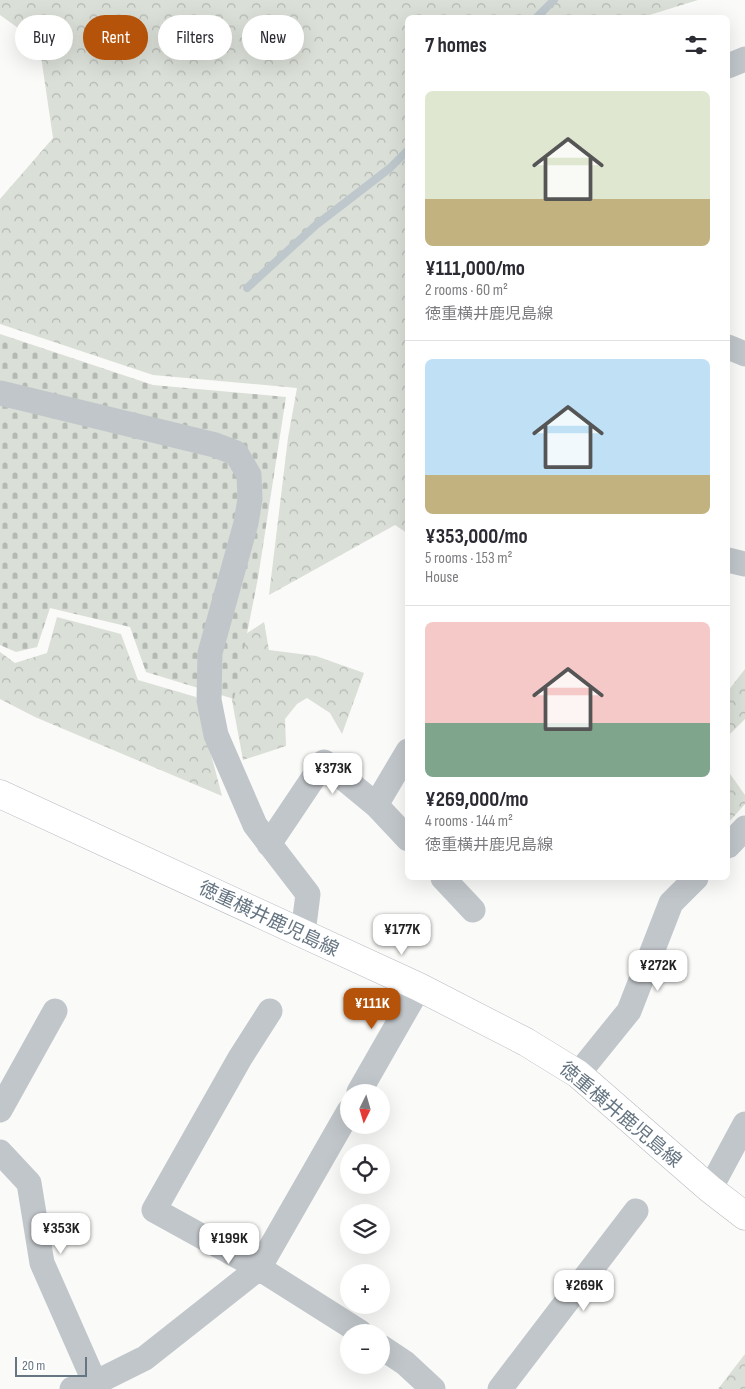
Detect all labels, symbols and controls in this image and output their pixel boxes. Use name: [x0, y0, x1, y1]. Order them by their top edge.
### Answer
chip: Buy: [15, 15, 73, 60]
chip: Rent: [83, 15, 148, 60]
chip: Filters: [158, 15, 232, 60]
chip: New: [242, 15, 304, 60]
icon: filters: [682, 31, 710, 59]
text: 7 homes: [425, 33, 487, 58]
icon: home: [523, 124, 613, 214]
text: ¥111,000/mo: [425, 256, 525, 281]
text: 2 rooms · 60 m²: [425, 281, 508, 300]
text: 徳重横井鹿児島線: [425, 305, 553, 324]
icon: home: [523, 392, 613, 482]
text: ¥353,000/mo: [425, 524, 528, 549]
text: 5 rooms · 153 m²: [425, 549, 512, 568]
text: House: [425, 568, 459, 587]
icon: home: [523, 654, 613, 744]
pin: ¥373K: [298, 752, 368, 795]
text: ¥373K: [314, 759, 352, 778]
text: ¥269,000/mo: [425, 787, 529, 812]
text: 4 rooms · 144 m²: [425, 812, 513, 831]
text: 徳重横井鹿児島線: [425, 836, 553, 855]
street label: 徳重横井鹿児島線: [195, 877, 342, 962]
pin: ¥177K: [367, 914, 437, 956]
text: ¥177K: [384, 920, 420, 939]
pin: ¥272K: [623, 950, 693, 992]
text: ¥272K: [639, 956, 677, 975]
pin: ¥111K: [337, 988, 407, 1030]
text: ¥111K: [354, 994, 390, 1013]
street label: 徳重横井鹿児島線: [554, 1057, 686, 1173]
north arrow: [340, 1084, 390, 1134]
map controls: [340, 1084, 390, 1374]
button: locate: [340, 1144, 390, 1194]
button: layers: [340, 1204, 390, 1254]
pin: ¥353K: [26, 1212, 96, 1255]
text: ¥353K: [42, 1219, 80, 1238]
pin: ¥199K: [194, 1222, 264, 1265]
text: ¥199K: [210, 1229, 248, 1248]
button: +: [340, 1264, 390, 1314]
pin: ¥269K: [549, 1270, 619, 1312]
text: ¥269K: [565, 1276, 603, 1295]
button: −: [340, 1324, 390, 1374]
scale bar: [15, 1354, 88, 1377]
text: 20 m: [22, 1357, 45, 1374]

